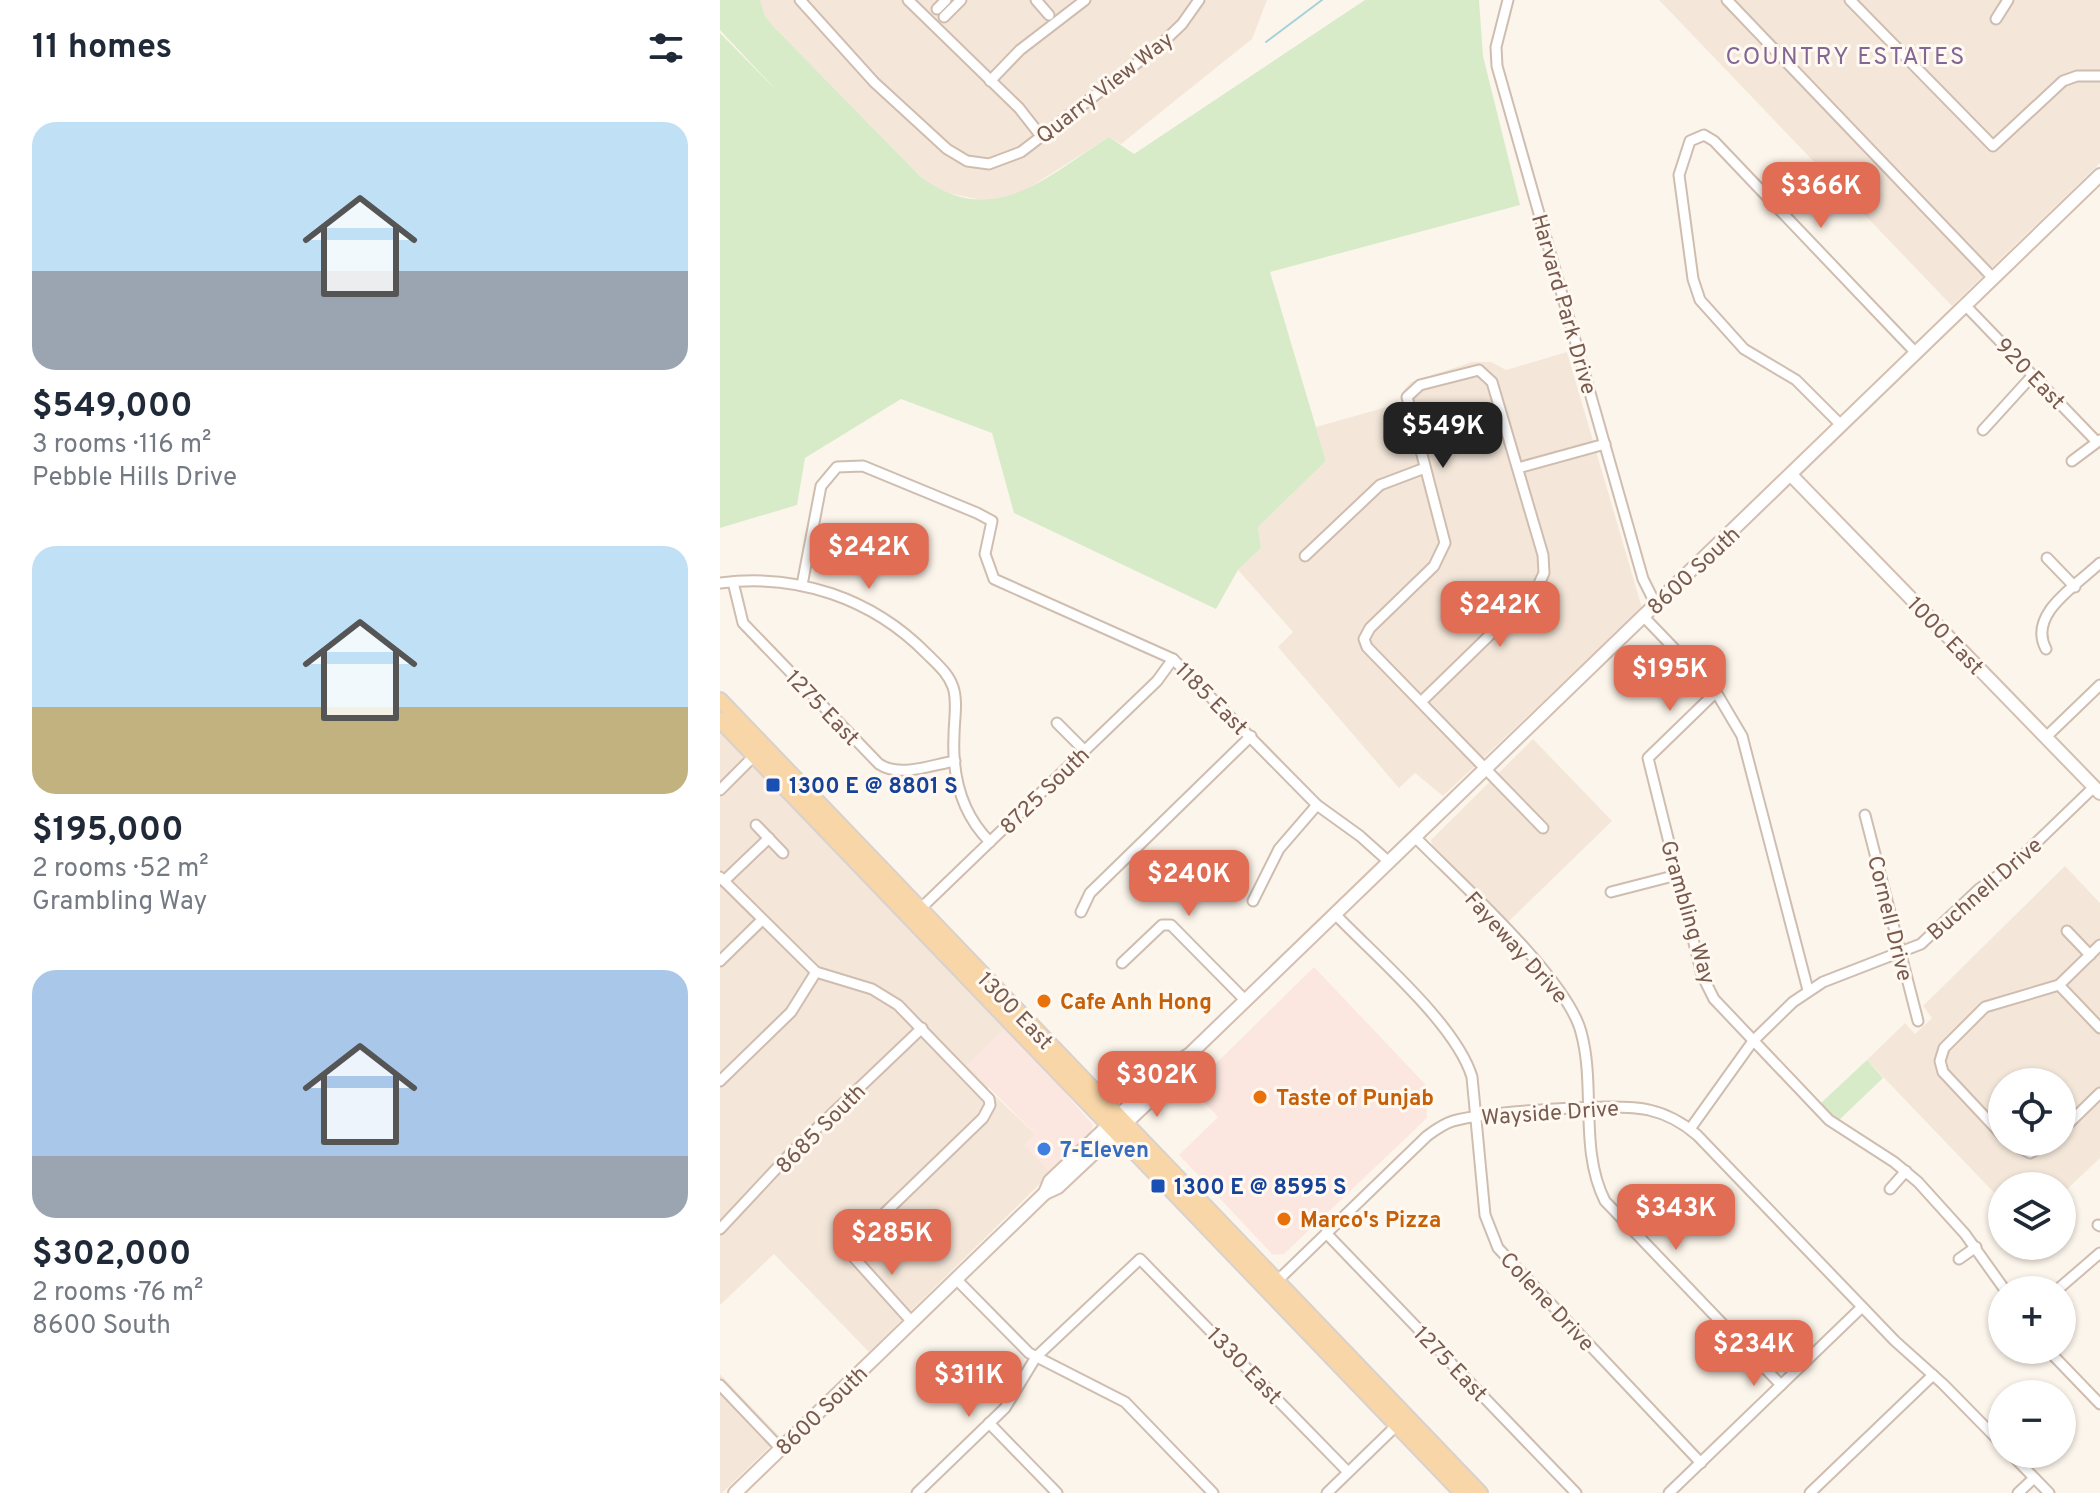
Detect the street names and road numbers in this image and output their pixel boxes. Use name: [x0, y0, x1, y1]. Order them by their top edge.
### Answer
street label: Quarry View Way: [1032, 27, 1180, 151]
street label: Harvard Park Drive: [1524, 211, 1601, 398]
street label: 920 East: [1989, 333, 2070, 416]
street label: 8600 South: [1643, 522, 1747, 622]
street label: 1000 East: [1900, 592, 1988, 682]
street label: 1185 East: [1168, 658, 1252, 742]
street label: 1275 East: [779, 665, 864, 752]
street label: 8725 South: [995, 742, 1096, 841]
street label: Buchnell Drive: [1923, 833, 2049, 947]
street label: Grambling Way: [1653, 838, 1720, 988]
street label: Cornell Drive: [1860, 853, 1917, 984]
street label: Fayeway Drive: [1458, 887, 1572, 1010]
street label: 1300 East: [971, 967, 1058, 1056]
street label: 8685 South: [771, 1079, 873, 1181]
street label: Wayside Drive: [1480, 1096, 1620, 1133]
street label: Colene Drive: [1493, 1247, 1599, 1358]
street label: 1275 East: [1407, 1321, 1492, 1408]
street label: 1330 East: [1200, 1323, 1287, 1411]
street label: 8600 South: [771, 1361, 874, 1462]

